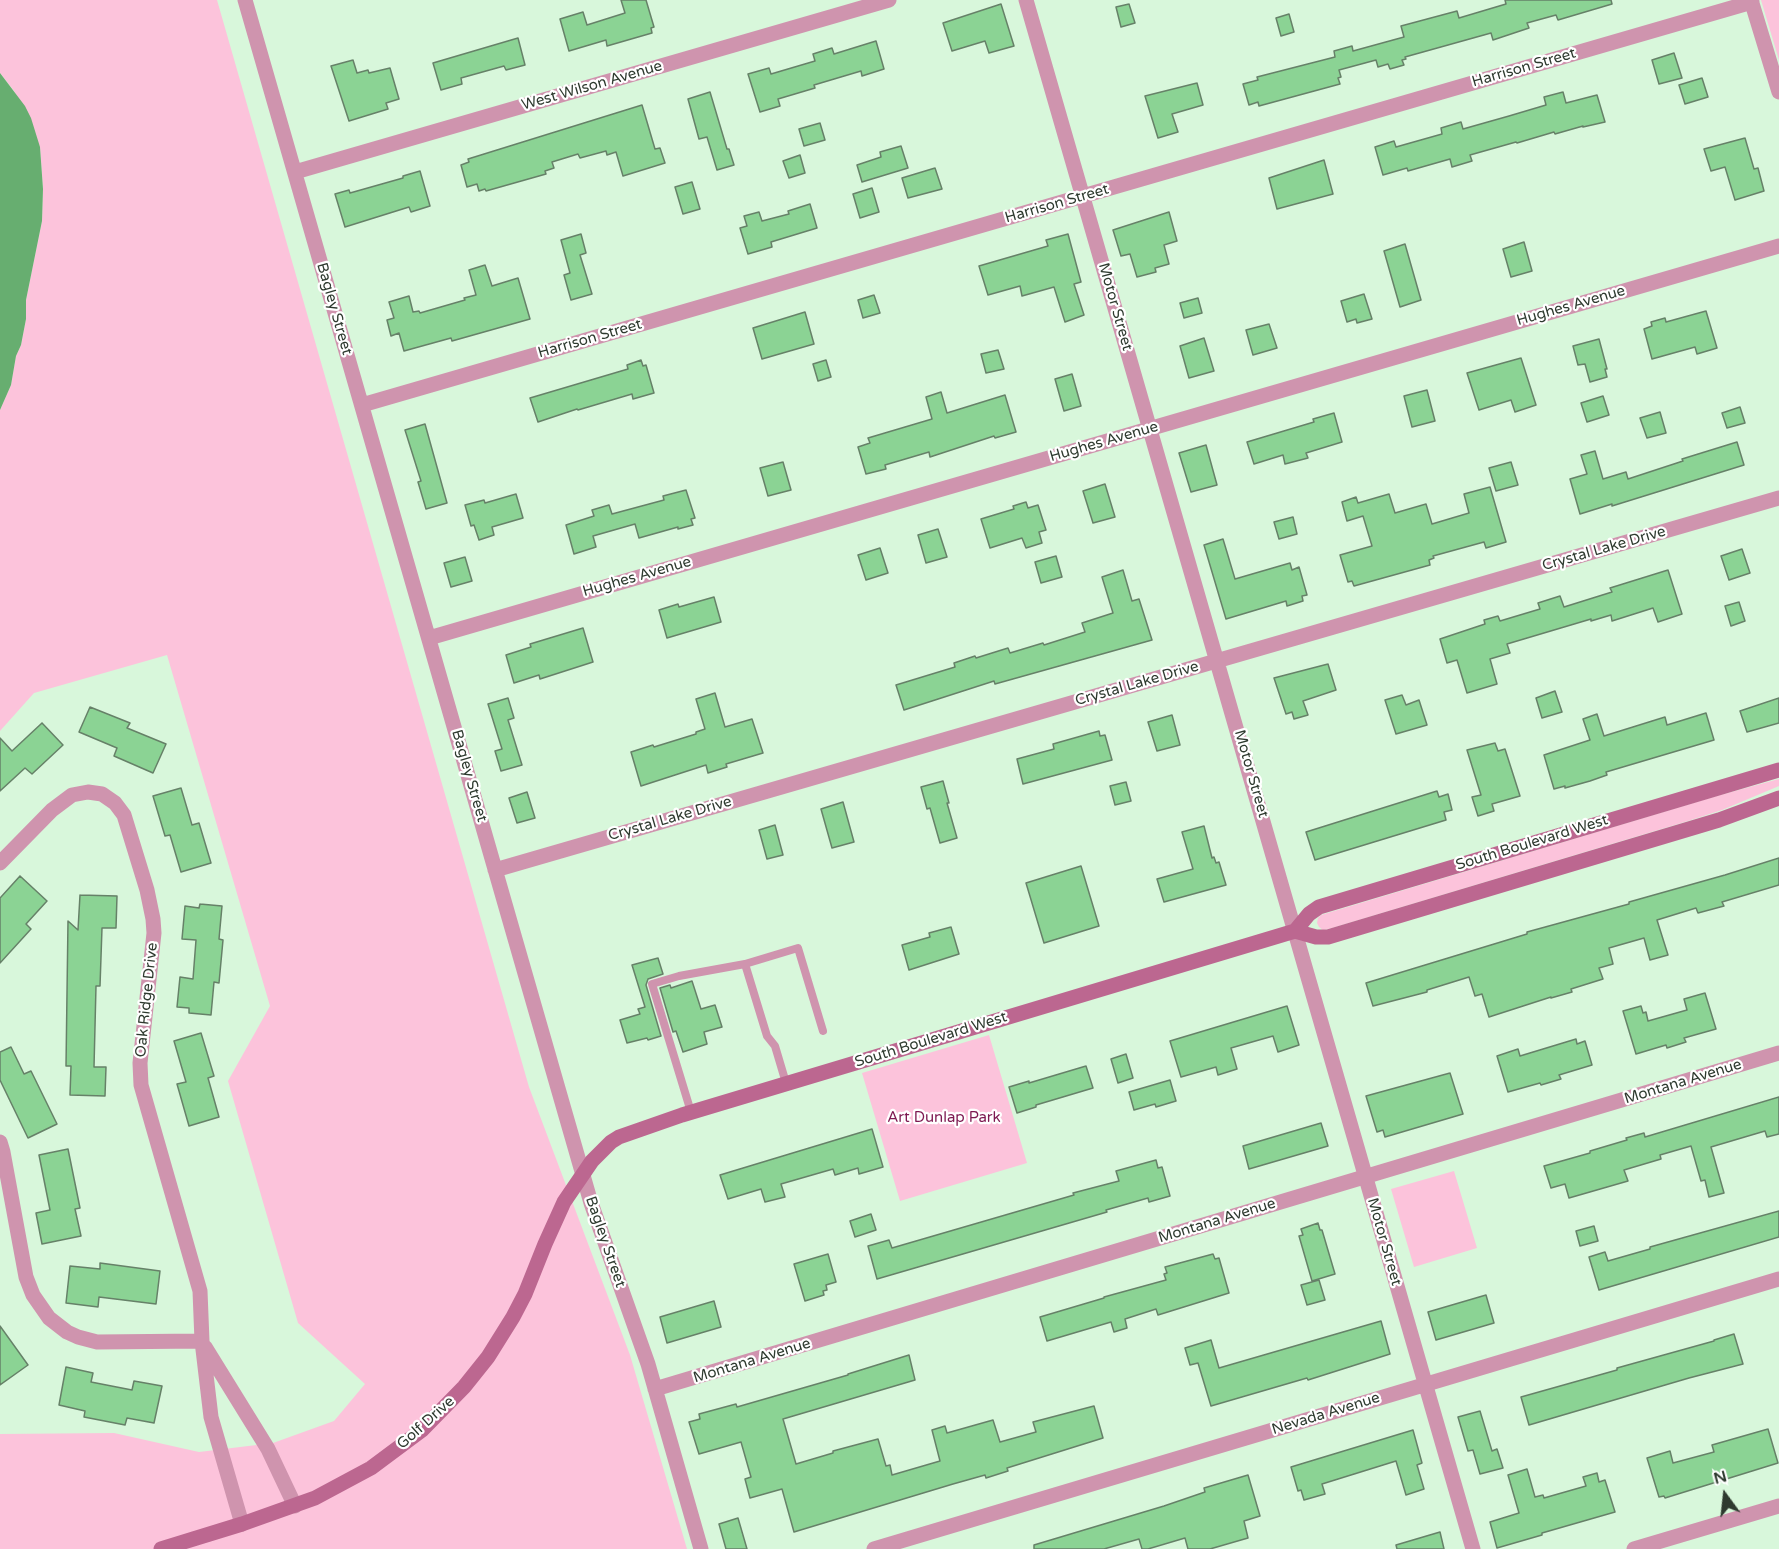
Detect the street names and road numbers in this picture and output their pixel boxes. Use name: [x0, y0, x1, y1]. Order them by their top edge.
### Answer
street label: Harrison Street: [1470, 45, 1578, 91]
street label: West Wilson Avenue: [520, 57, 664, 115]
street label: Harrison Street: [1003, 181, 1111, 227]
street label: Bagley Street: [312, 261, 356, 357]
street label: Motor Street: [1094, 261, 1136, 353]
street label: Hughes Avenue: [1515, 282, 1627, 330]
street label: Harrison Street: [536, 316, 644, 362]
street label: Hughes Avenue: [1048, 418, 1160, 466]
street label: Crystal Lake Drive: [1540, 523, 1668, 575]
street label: Hughes Avenue: [581, 553, 693, 601]
street label: Crystal Lake Drive: [1073, 658, 1201, 710]
street label: Bagley Street: [447, 728, 491, 824]
street label: Motor Street: [1230, 728, 1272, 820]
street label: Crystal Lake Drive: [606, 793, 734, 845]
street label: South Boulevard West: [1454, 811, 1610, 875]
street label: Oak Ridge Drive: [132, 942, 162, 1058]
street label: South Boulevard West: [853, 1008, 1009, 1072]
street label: Montana Avenue: [1622, 1056, 1744, 1108]
street label: Bagley Street: [581, 1194, 629, 1290]
street label: Montana Avenue: [1156, 1195, 1278, 1247]
street label: Motor Street: [1363, 1196, 1405, 1288]
street label: Montana Avenue: [691, 1335, 813, 1387]
street label: Nevada Avenue: [1270, 1389, 1382, 1439]
street label: Golf Drive: [394, 1393, 458, 1453]

